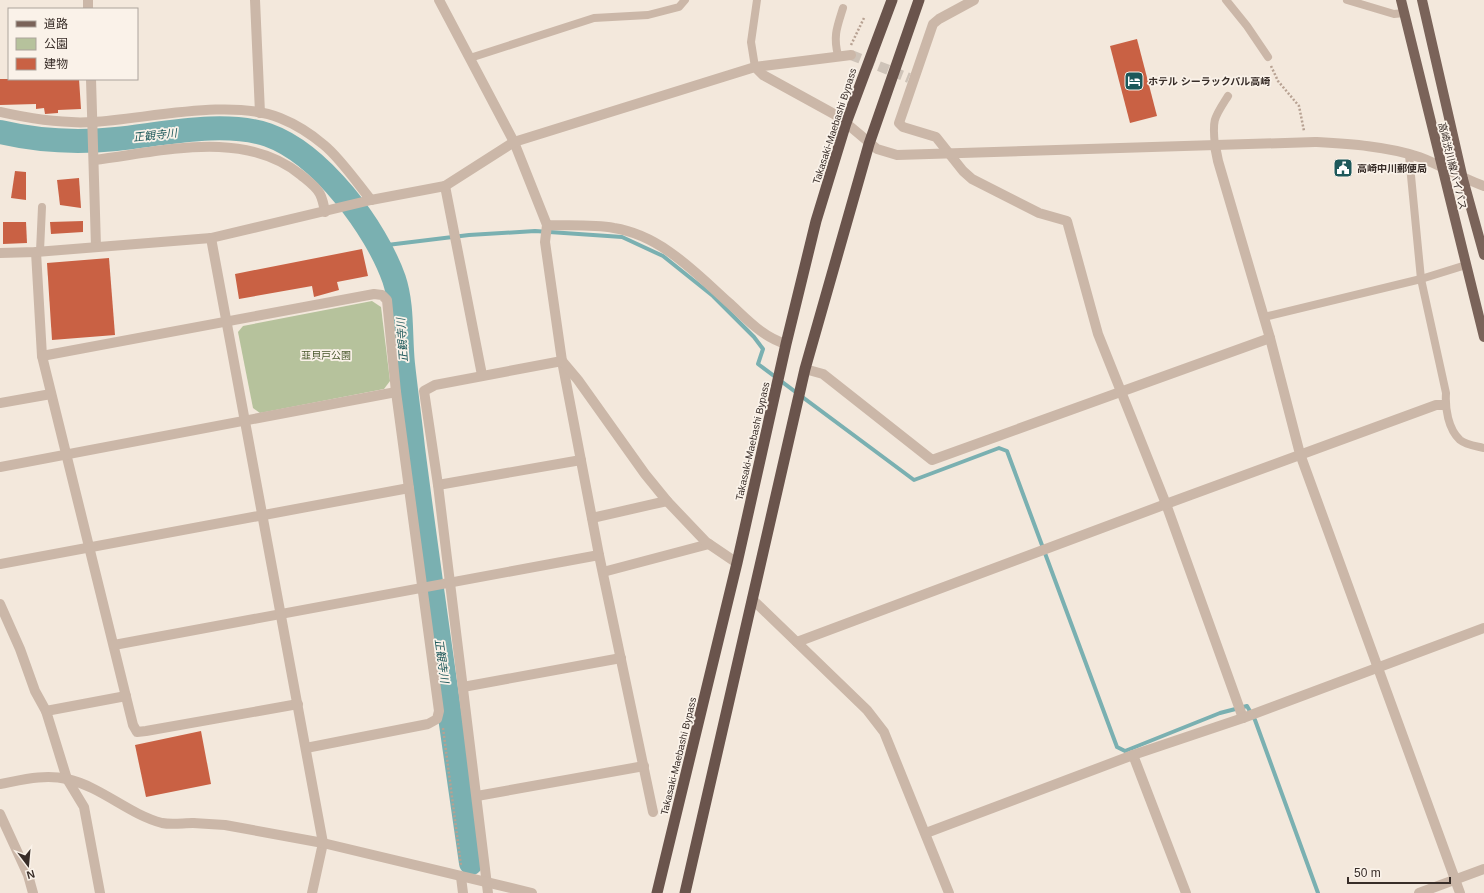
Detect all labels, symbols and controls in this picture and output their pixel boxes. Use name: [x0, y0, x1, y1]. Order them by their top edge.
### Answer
legend: [8, 8, 138, 80]
text: 道路: [44, 17, 68, 31]
text: 公園: [44, 37, 68, 51]
text: 建物: [44, 57, 68, 71]
street label: Takasaki-Maebashi Bypass: [811, 67, 858, 185]
hotel icon: ホテル シーラックパル高崎: [1123, 70, 1145, 92]
place label: ホテル シーラックパル高崎: [1148, 76, 1270, 87]
street label: 高崎渋川線バイパス: [1436, 121, 1469, 211]
water label: 正観寺川: [132, 127, 179, 143]
public building icon: 高崎中川郵便局: [1332, 157, 1354, 179]
place label: 高崎中川郵便局: [1357, 163, 1427, 174]
water label: 正観寺川: [394, 317, 410, 362]
park label: 韮貝戸公園: [301, 350, 351, 361]
street label: Takasaki-Maebashi Bypass: [733, 381, 771, 501]
water label: 正観寺川: [433, 638, 451, 685]
street label: Takasaki-Maebashi Bypass: [658, 696, 698, 816]
north arrow: [8, 845, 48, 885]
scale bar: [1348, 859, 1450, 885]
text: 50 m: [1354, 866, 1381, 880]
text: N: [25, 868, 36, 881]

